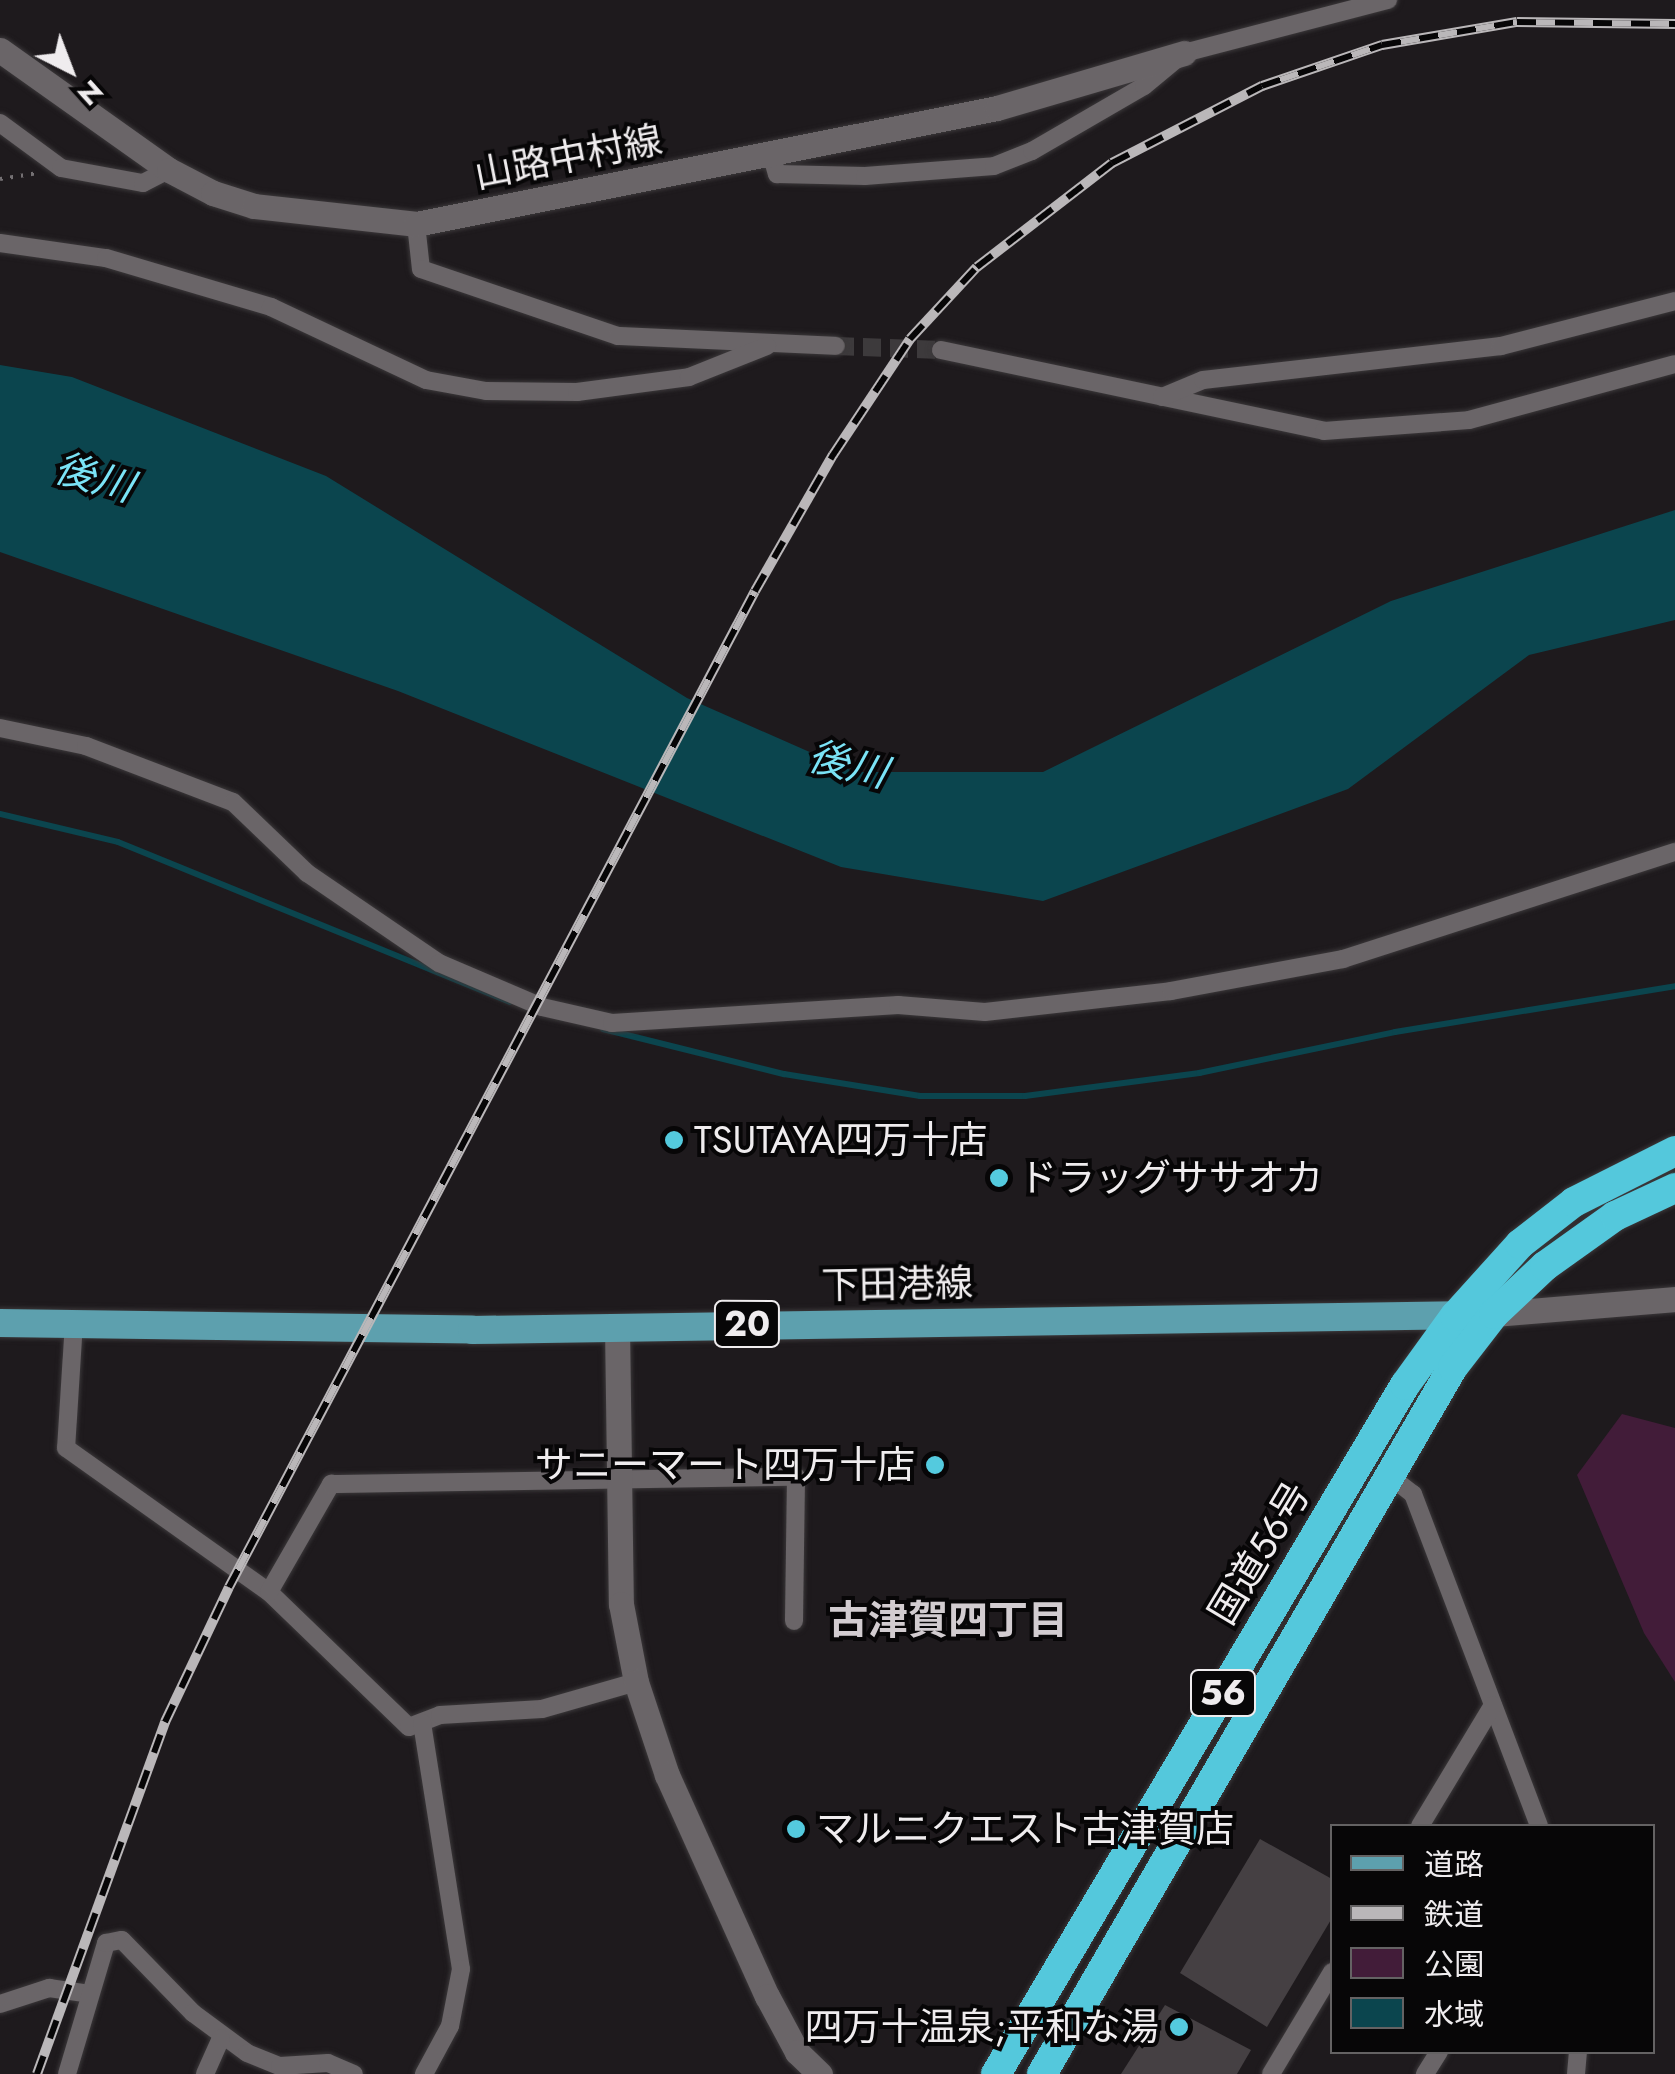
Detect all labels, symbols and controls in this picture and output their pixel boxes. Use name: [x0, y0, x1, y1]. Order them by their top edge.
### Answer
north arrow: [20, 20, 120, 120]
text: N: [68, 70, 112, 115]
street label: 山路中村線: [470, 116, 666, 198]
water label: 後川: [49, 443, 139, 511]
water label: 後川: [803, 731, 893, 797]
place label: TSUTAYA四万十店: [694, 1117, 987, 1163]
marker: TSUTAYA四万十店: [663, 1129, 685, 1151]
place label: ドラッグササオカ: [1019, 1155, 1323, 1201]
marker: ドラッグササオカ: [988, 1167, 1010, 1189]
street label: 下田港線: [821, 1260, 973, 1308]
road number: 20: [712, 1294, 782, 1354]
place label: サニーマート四万十店: [535, 1442, 915, 1488]
marker: サニーマート四万十店: [924, 1454, 946, 1476]
street label: 国道56号: [1199, 1474, 1319, 1632]
district label: 古津賀四丁目: [828, 1596, 1068, 1644]
road number: 56: [1188, 1663, 1258, 1723]
place label: マルニクエスト古津賀店: [816, 1806, 1234, 1852]
marker: マルニクエスト古津賀店: [785, 1818, 807, 1840]
legend: [1330, 1824, 1655, 2054]
text: 道路: [1424, 1843, 1484, 1886]
text: 鉄道: [1424, 1893, 1484, 1936]
text: 公園: [1424, 1943, 1484, 1986]
text: 水域: [1424, 1993, 1484, 2036]
place label: 四万十温泉;平和な湯: [804, 2004, 1159, 2050]
marker: 四万十温泉;平和な湯: [1168, 2016, 1190, 2038]

